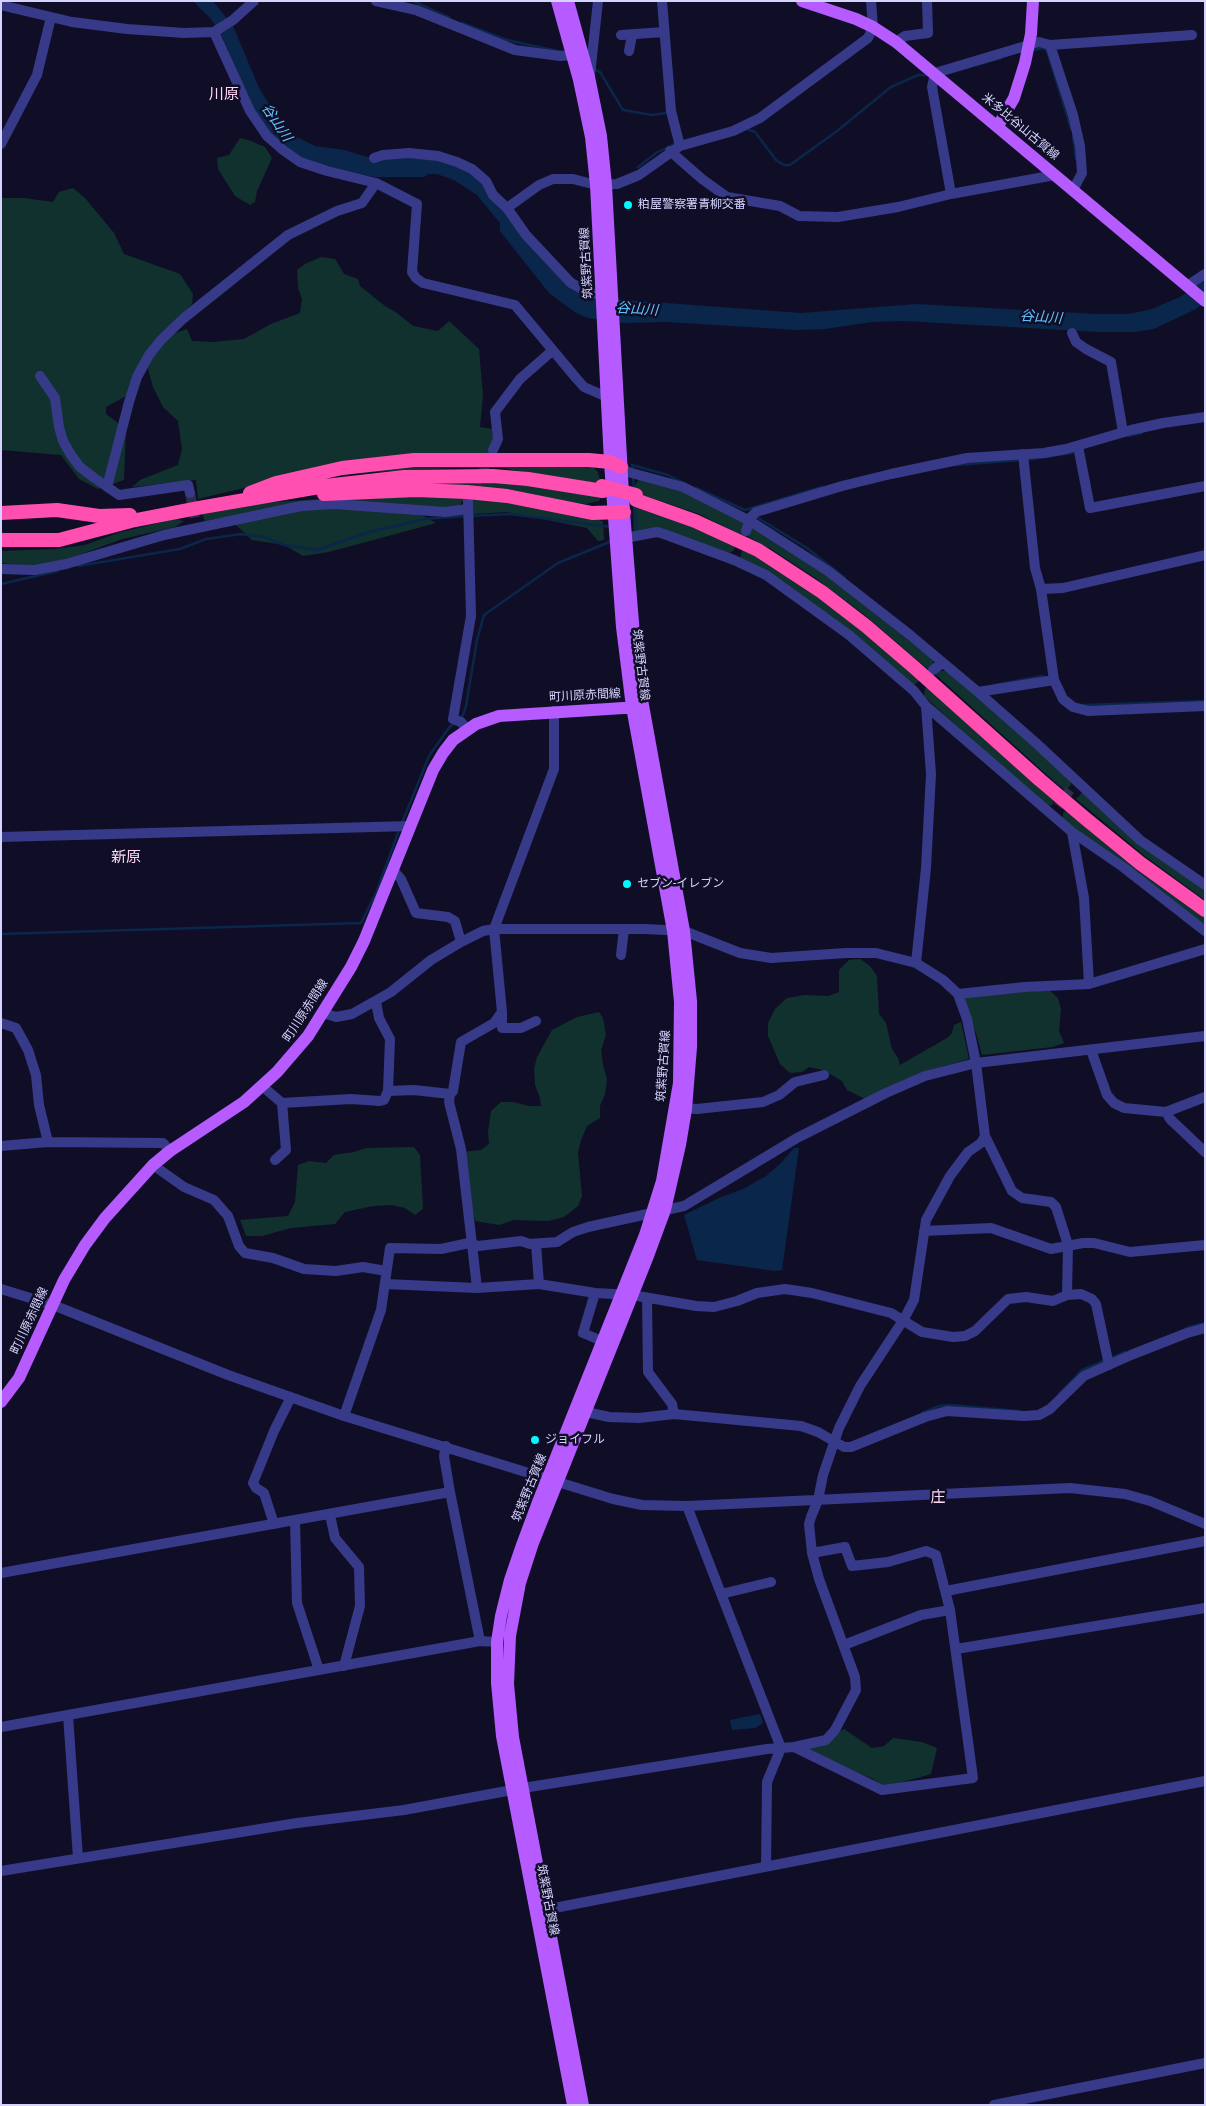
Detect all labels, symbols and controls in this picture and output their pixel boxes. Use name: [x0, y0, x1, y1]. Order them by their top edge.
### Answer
district label: 川原: [209, 86, 239, 104]
street label: 米多比谷山古賀線: [979, 91, 1061, 163]
water label: 谷山川: [257, 101, 295, 145]
place label: 粕屋警察署青柳交番: [638, 198, 746, 212]
marker: 粕屋警察署青柳交番: [622, 199, 634, 211]
street label: 筑紫野古賀線: [578, 227, 596, 299]
water label: 谷山川: [615, 300, 659, 320]
water label: 谷山川: [1019, 308, 1063, 328]
street label: 筑紫野古賀線: [628, 628, 652, 702]
street label: 町川原赤間線: [549, 687, 621, 705]
district label: 新原: [111, 849, 141, 867]
place label: セブン-イレブン: [637, 877, 724, 891]
marker: セブン-イレブン: [621, 878, 633, 890]
street label: 町川原赤間線: [280, 977, 332, 1045]
street label: 筑紫野古賀線: [654, 1030, 674, 1102]
street label: 町川原赤間線: [8, 1285, 52, 1357]
place label: ジョイフル: [545, 1433, 605, 1447]
marker: ジョイフル: [529, 1434, 541, 1446]
street label: 筑紫野古賀線: [510, 1452, 550, 1524]
district label: 庄: [931, 1489, 945, 1507]
street label: 筑紫野古賀線: [533, 1863, 561, 1937]

